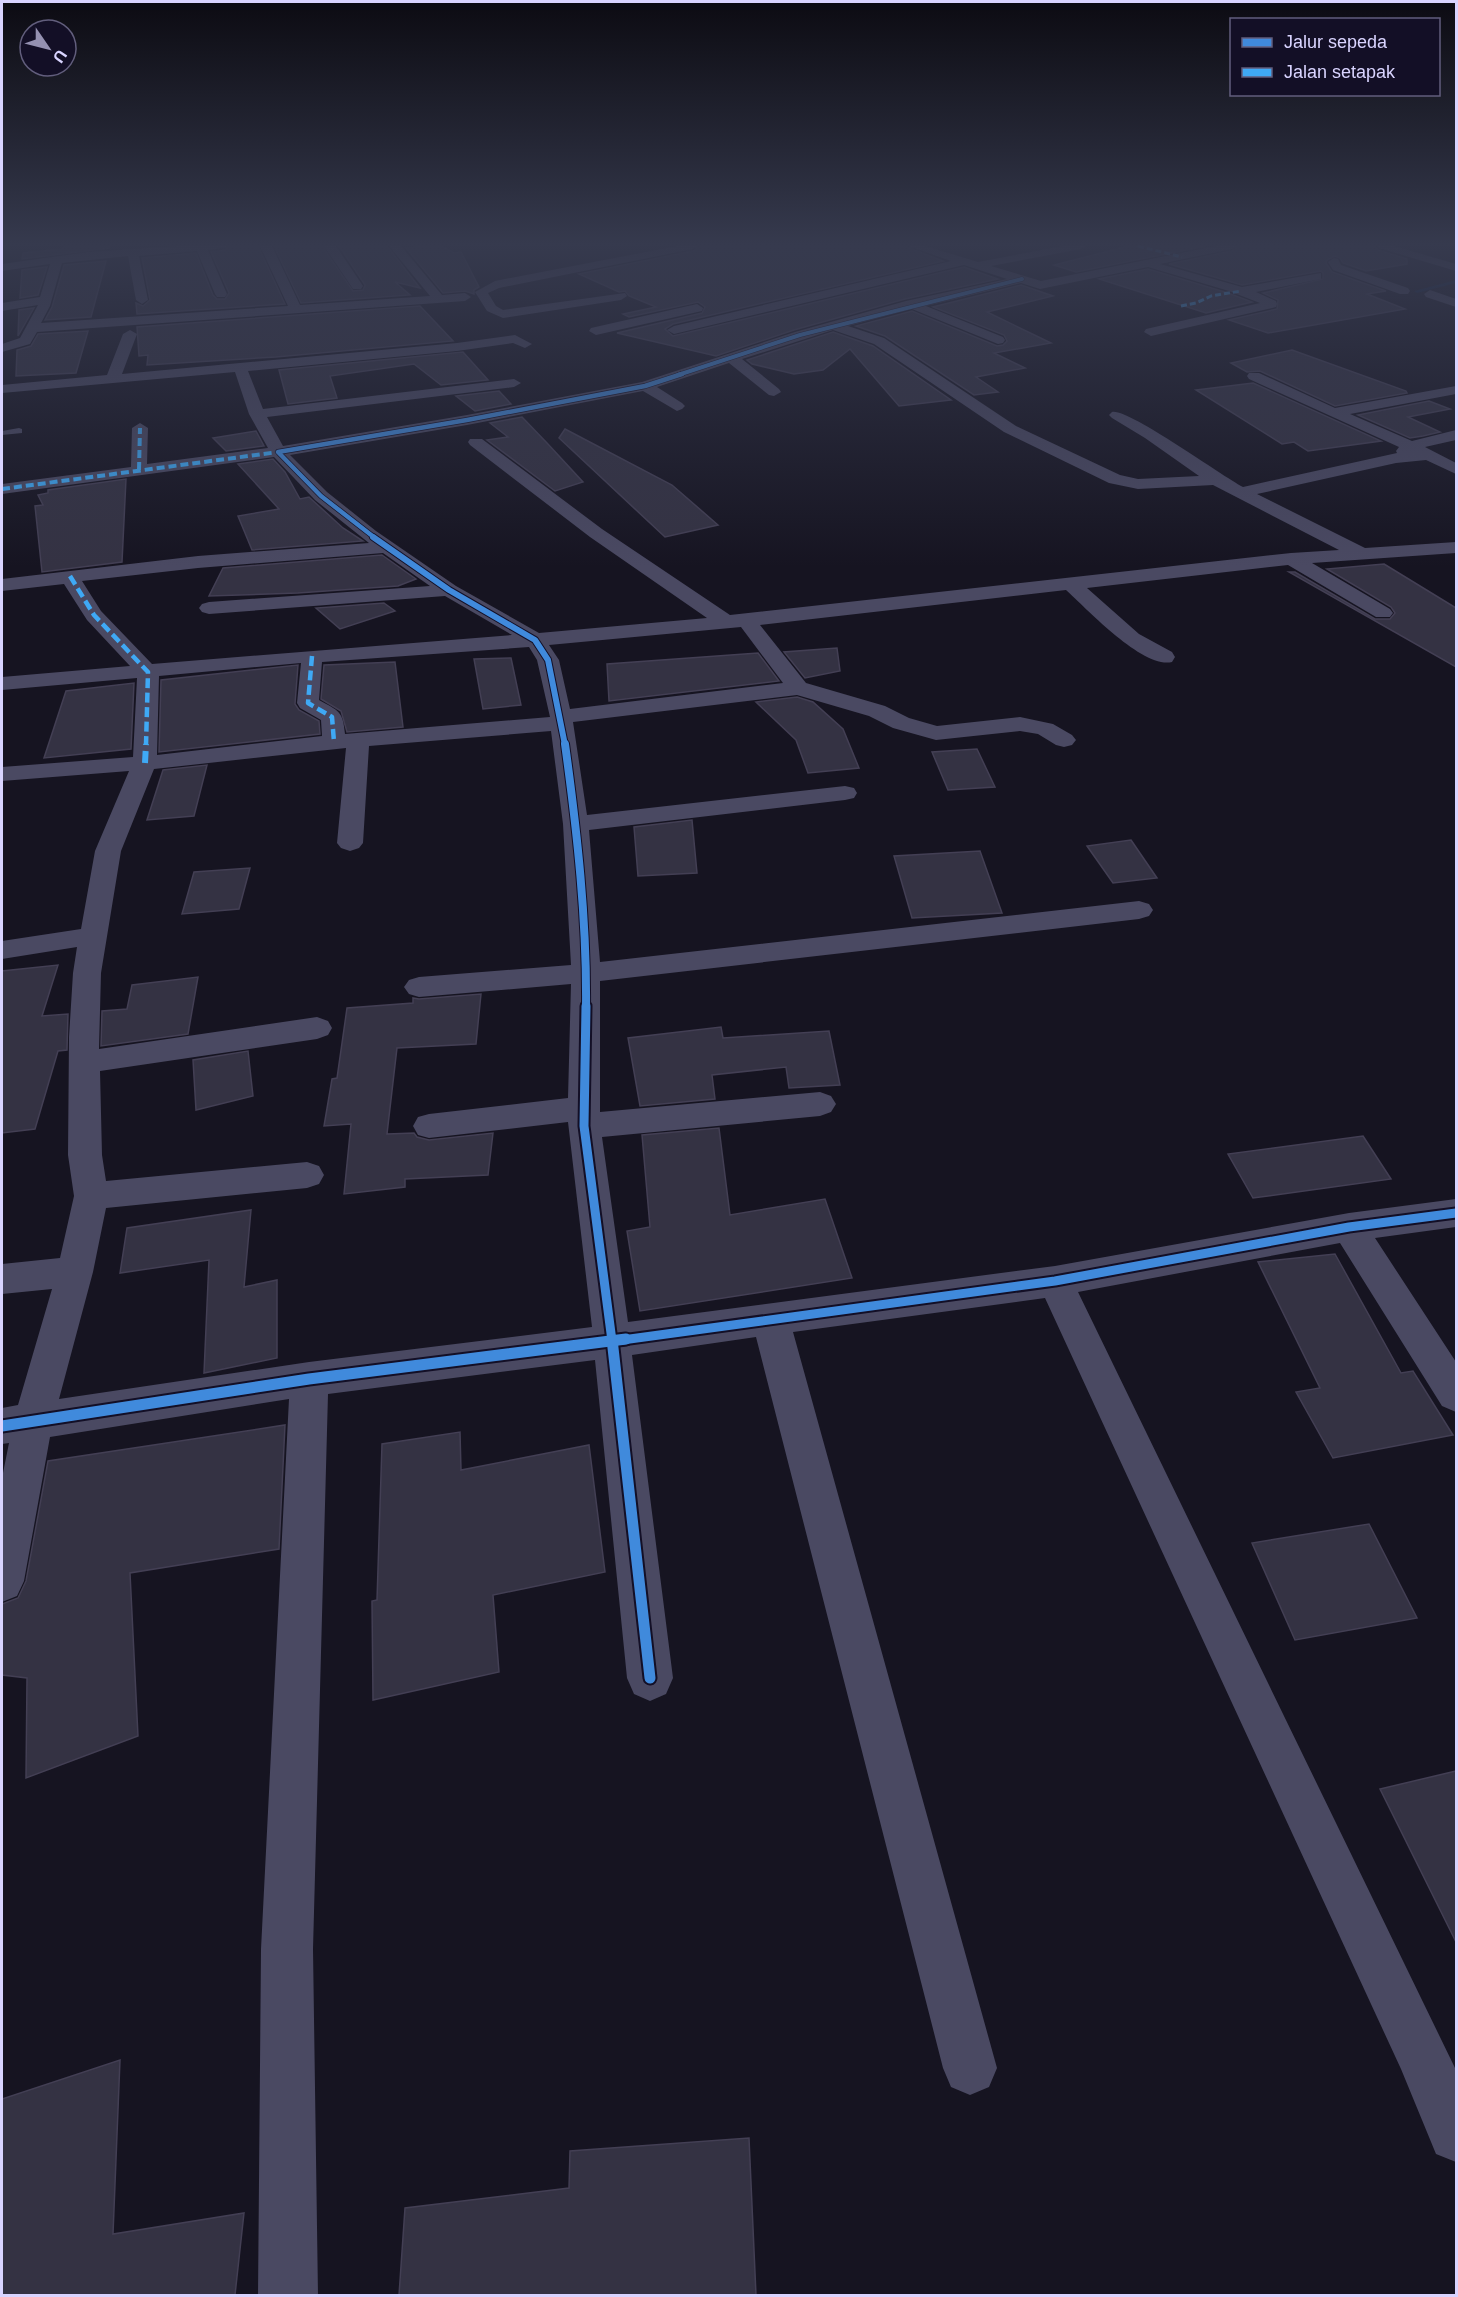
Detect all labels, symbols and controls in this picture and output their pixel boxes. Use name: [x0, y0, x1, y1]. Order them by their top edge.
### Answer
north arrow: [18, 18, 78, 78]
legend: [1230, 18, 1440, 96]
text: Jalur sepeda: [1284, 32, 1388, 52]
text: U: [50, 47, 70, 66]
text: Jalan setapak: [1284, 62, 1396, 82]

